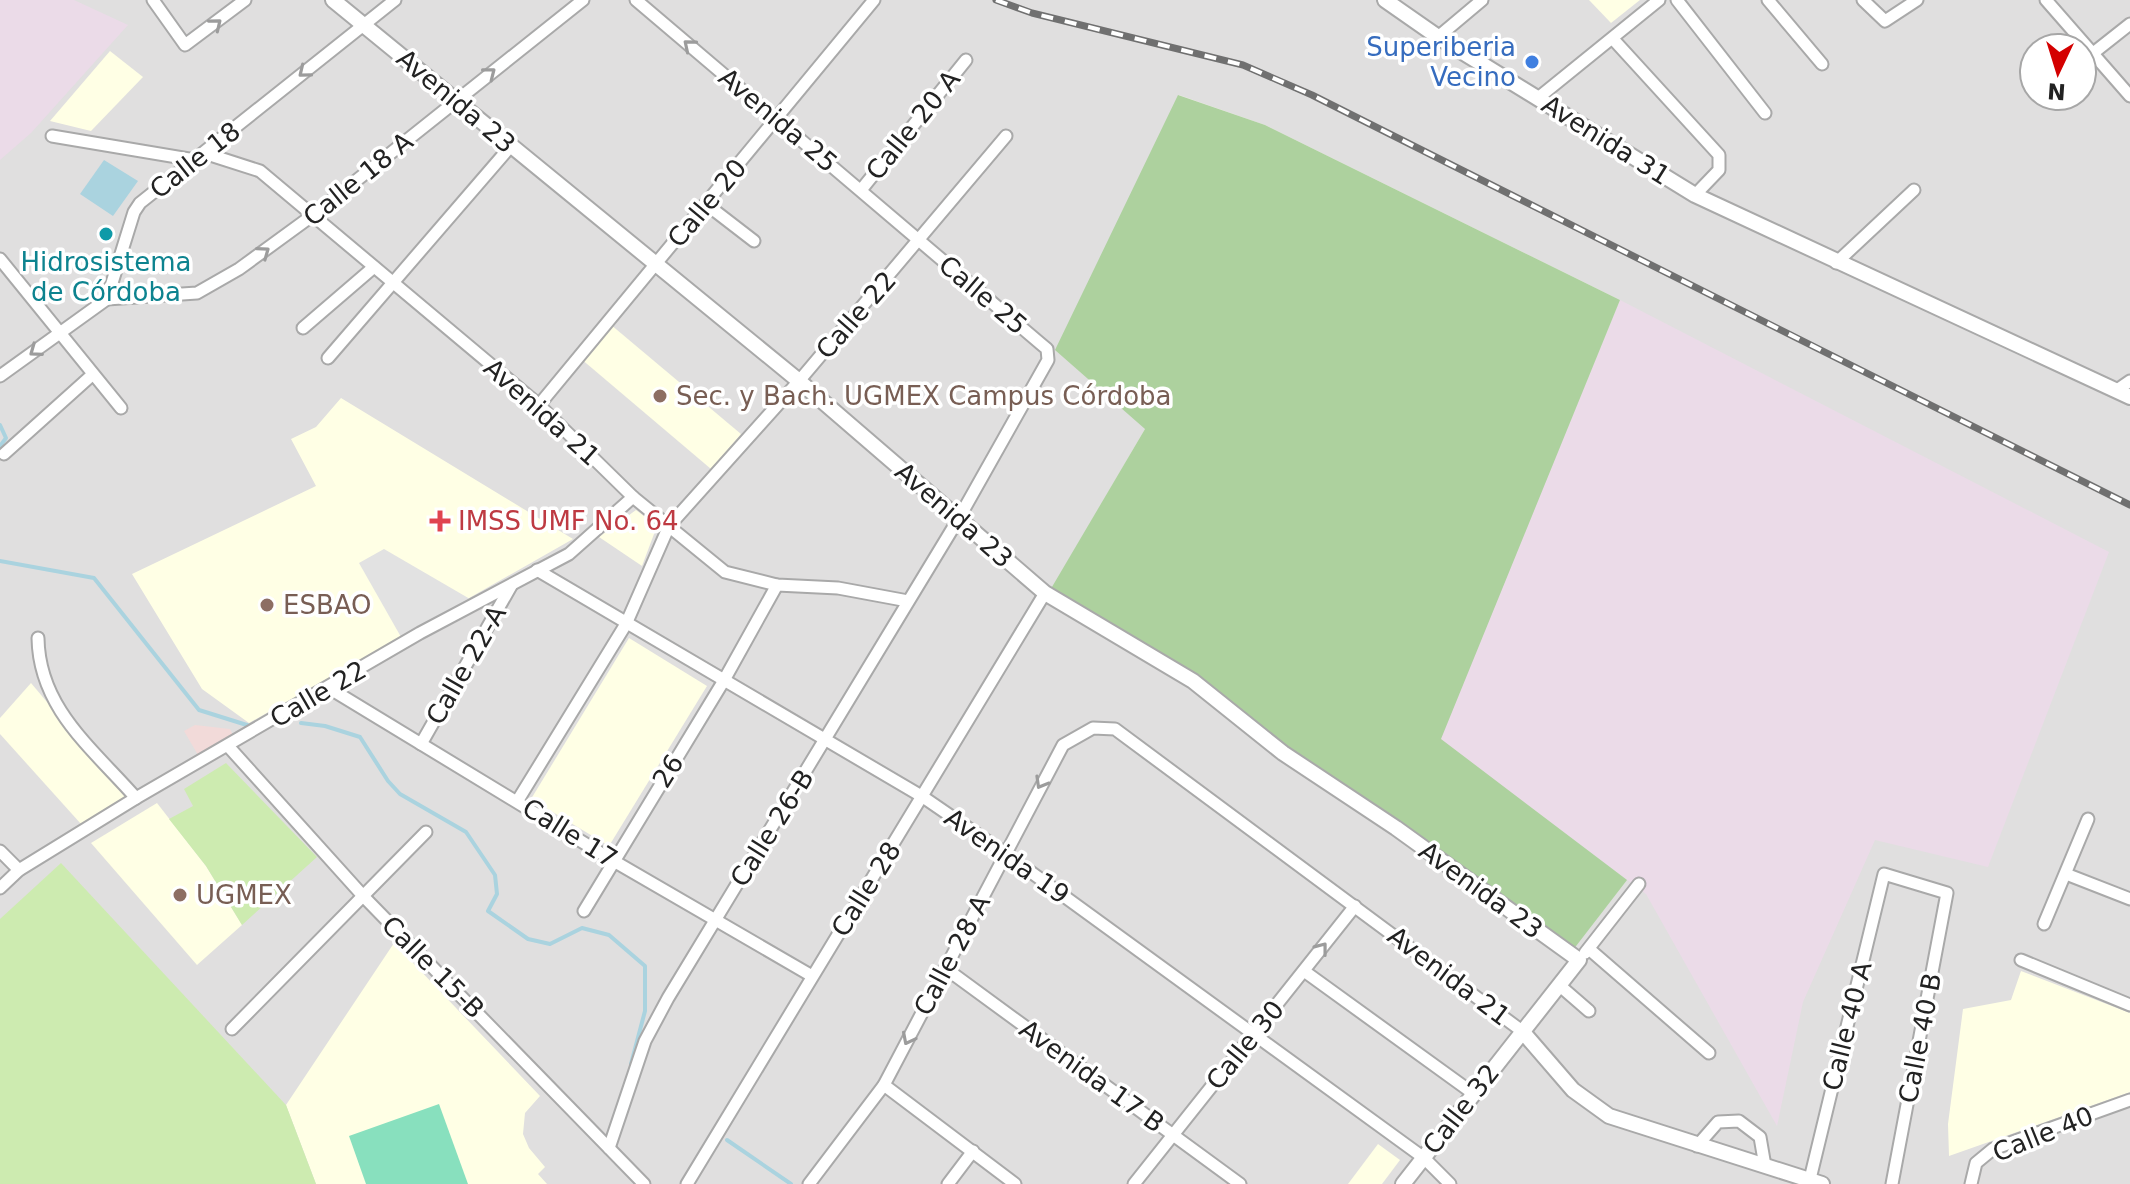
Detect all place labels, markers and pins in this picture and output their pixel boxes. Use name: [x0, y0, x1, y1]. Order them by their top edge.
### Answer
place label: Superiberia Vecino: [1366, 32, 1516, 92]
marker: Superiberia Vecino: [1523, 53, 1541, 71]
marker: Hidrosistema de Córdoba: [97, 225, 115, 243]
place label: Hidrosistema de Córdoba: [20, 247, 192, 307]
place label: Sec. y Bach. UGMEX Campus Córdoba: [676, 381, 1172, 411]
marker: Sec. y Bach. UGMEX Campus Córdoba: [651, 387, 669, 405]
place label: IMSS UMF No. 64: [458, 506, 679, 536]
marker: IMSS UMF No. 64: [429, 510, 451, 532]
place label: ESBAO: [283, 590, 372, 620]
marker: ESBAO: [258, 596, 276, 614]
place label: UGMEX: [196, 880, 292, 910]
marker: UGMEX: [171, 886, 189, 904]

